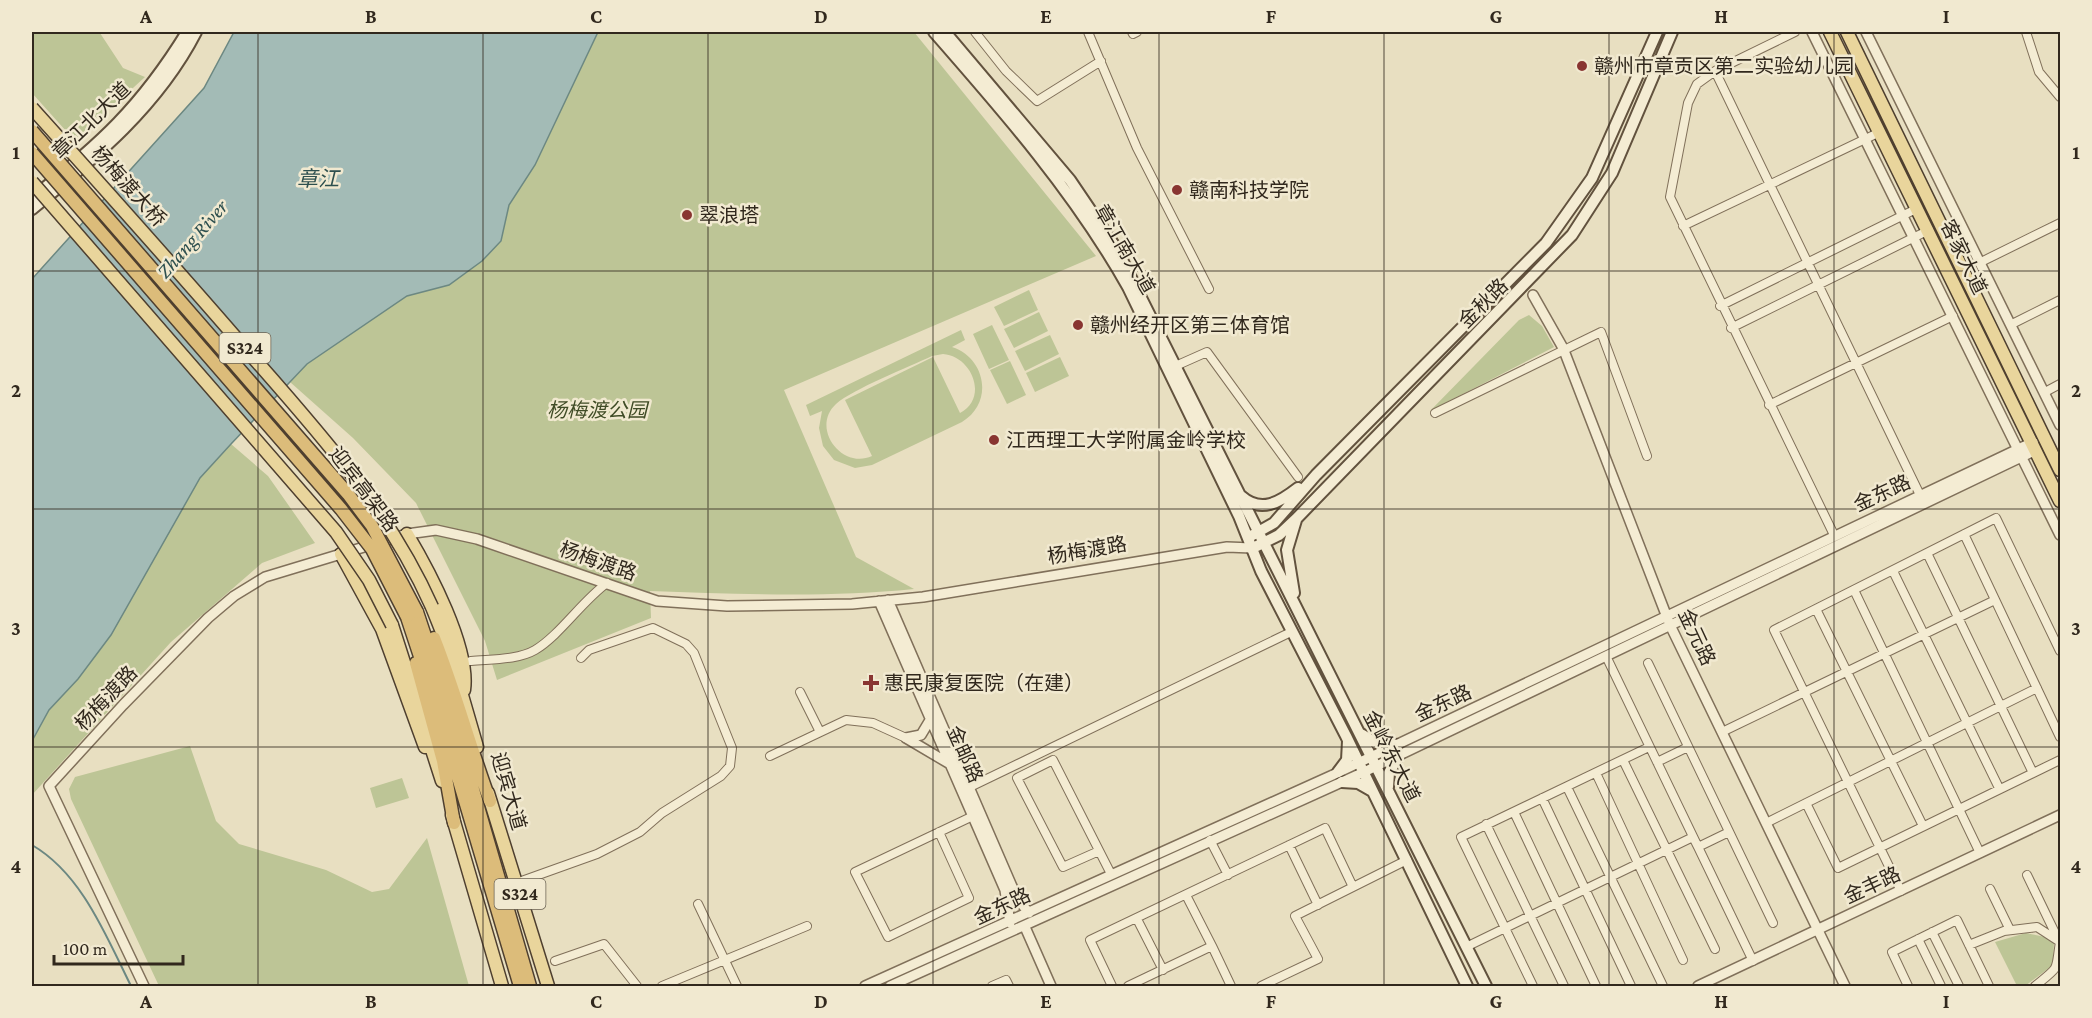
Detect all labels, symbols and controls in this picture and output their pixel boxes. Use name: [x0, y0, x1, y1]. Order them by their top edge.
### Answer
text: A: [139, 5, 153, 27]
text: B: [365, 5, 377, 27]
text: C: [590, 5, 602, 27]
text: D: [814, 5, 828, 27]
text: E: [1040, 5, 1052, 27]
text: F: [1266, 5, 1277, 27]
text: G: [1490, 5, 1503, 27]
text: H: [1714, 5, 1728, 27]
text: I: [1943, 5, 1950, 27]
place label: 赣州市章贡区第二实验幼儿园: [1594, 55, 1854, 77]
marker: 赣州市章贡区第二实验幼儿园: [1575, 59, 1589, 73]
street label: 章江北大道: [47, 77, 135, 163]
text: 1: [12, 141, 20, 163]
street label: 杨梅渡大桥: [87, 141, 171, 231]
text: 1: [2072, 141, 2080, 163]
water label: 章江: [297, 167, 341, 191]
place label: 赣南科技学院: [1189, 179, 1309, 201]
marker: 赣南科技学院: [1170, 183, 1184, 197]
water label: Zhang River: [151, 194, 233, 283]
street label: 章江南大道: [1090, 200, 1160, 298]
place label: 翠浪塔: [699, 204, 759, 226]
marker: 翠浪塔: [680, 208, 694, 222]
street label: 客家大道: [1937, 216, 1991, 298]
street label: 金秋路: [1454, 274, 1512, 332]
place label: 赣州经开区第三体育馆: [1090, 314, 1290, 336]
marker: 赣州经开区第三体育馆: [1071, 318, 1085, 332]
road number: S324: [220, 333, 270, 363]
text: 2: [11, 379, 21, 401]
text: 2: [2071, 379, 2081, 401]
park label: 杨梅渡公园: [547, 399, 650, 421]
place label: 江西理工大学附属金岭学校: [1006, 429, 1246, 451]
marker: 江西理工大学附属金岭学校: [987, 433, 1001, 447]
street label: 迎宾高架路: [325, 442, 403, 536]
street label: 金东路: [1850, 470, 1914, 516]
street label: 杨梅渡路: [1046, 532, 1128, 568]
street label: 杨梅渡路: [557, 538, 639, 584]
street label: 金元路: [1674, 605, 1720, 669]
text: 3: [11, 617, 21, 639]
text: 3: [2071, 617, 2081, 639]
street label: 杨梅渡路: [71, 661, 141, 735]
place label: 惠民康复医院（在建）: [884, 672, 1084, 694]
marker: 惠民康复医院（在建）: [862, 674, 880, 692]
street label: 金东路: [1411, 680, 1475, 726]
street label: 金岭东大道: [1359, 706, 1425, 806]
street label: 金邮路: [943, 722, 987, 786]
street label: 迎宾大道: [487, 750, 531, 832]
text: 4: [11, 855, 22, 877]
text: 4: [2071, 855, 2082, 877]
street label: 金丰路: [1840, 862, 1904, 908]
road number: S324: [494, 879, 546, 909]
street label: 金东路: [970, 883, 1034, 929]
scale bar: [54, 928, 183, 966]
text: 100 m: [63, 939, 108, 959]
text: A: [139, 990, 153, 1012]
text: B: [365, 990, 377, 1012]
text: C: [590, 990, 602, 1012]
text: D: [814, 990, 828, 1012]
text: E: [1040, 990, 1052, 1012]
text: F: [1266, 990, 1277, 1012]
text: G: [1490, 990, 1503, 1012]
text: H: [1714, 990, 1728, 1012]
text: I: [1943, 990, 1950, 1012]

